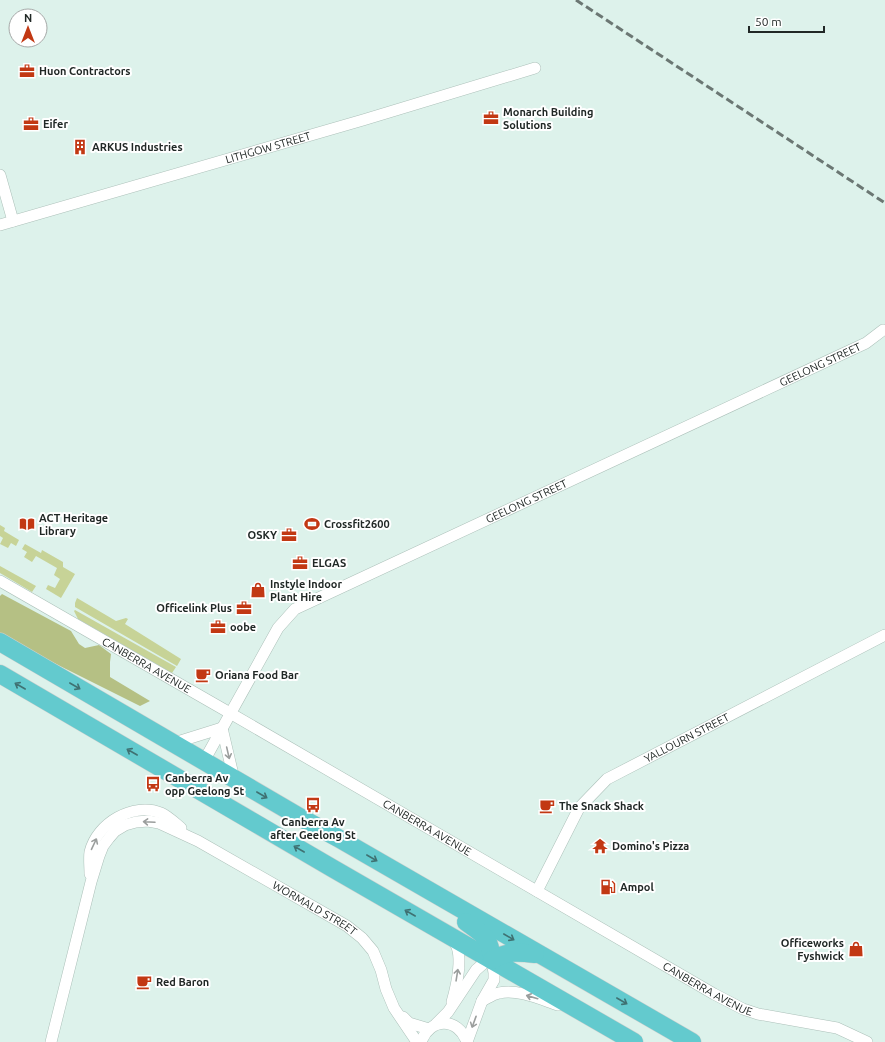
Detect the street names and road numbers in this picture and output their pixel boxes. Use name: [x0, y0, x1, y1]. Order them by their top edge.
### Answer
street label: LITHGOW STREET: [224, 129, 312, 165]
street label: GEELONG STREET: [778, 340, 863, 388]
street label: GEELONG STREET: [484, 477, 569, 525]
street label: CANBERRA AVENUE: [100, 635, 193, 695]
street label: YALLOURN STREET: [642, 711, 731, 765]
street label: CANBERRA AVENUE: [381, 797, 473, 858]
street label: WORMALD STREET: [271, 879, 359, 937]
street label: CANBERRA AVENUE: [661, 960, 754, 1018]

